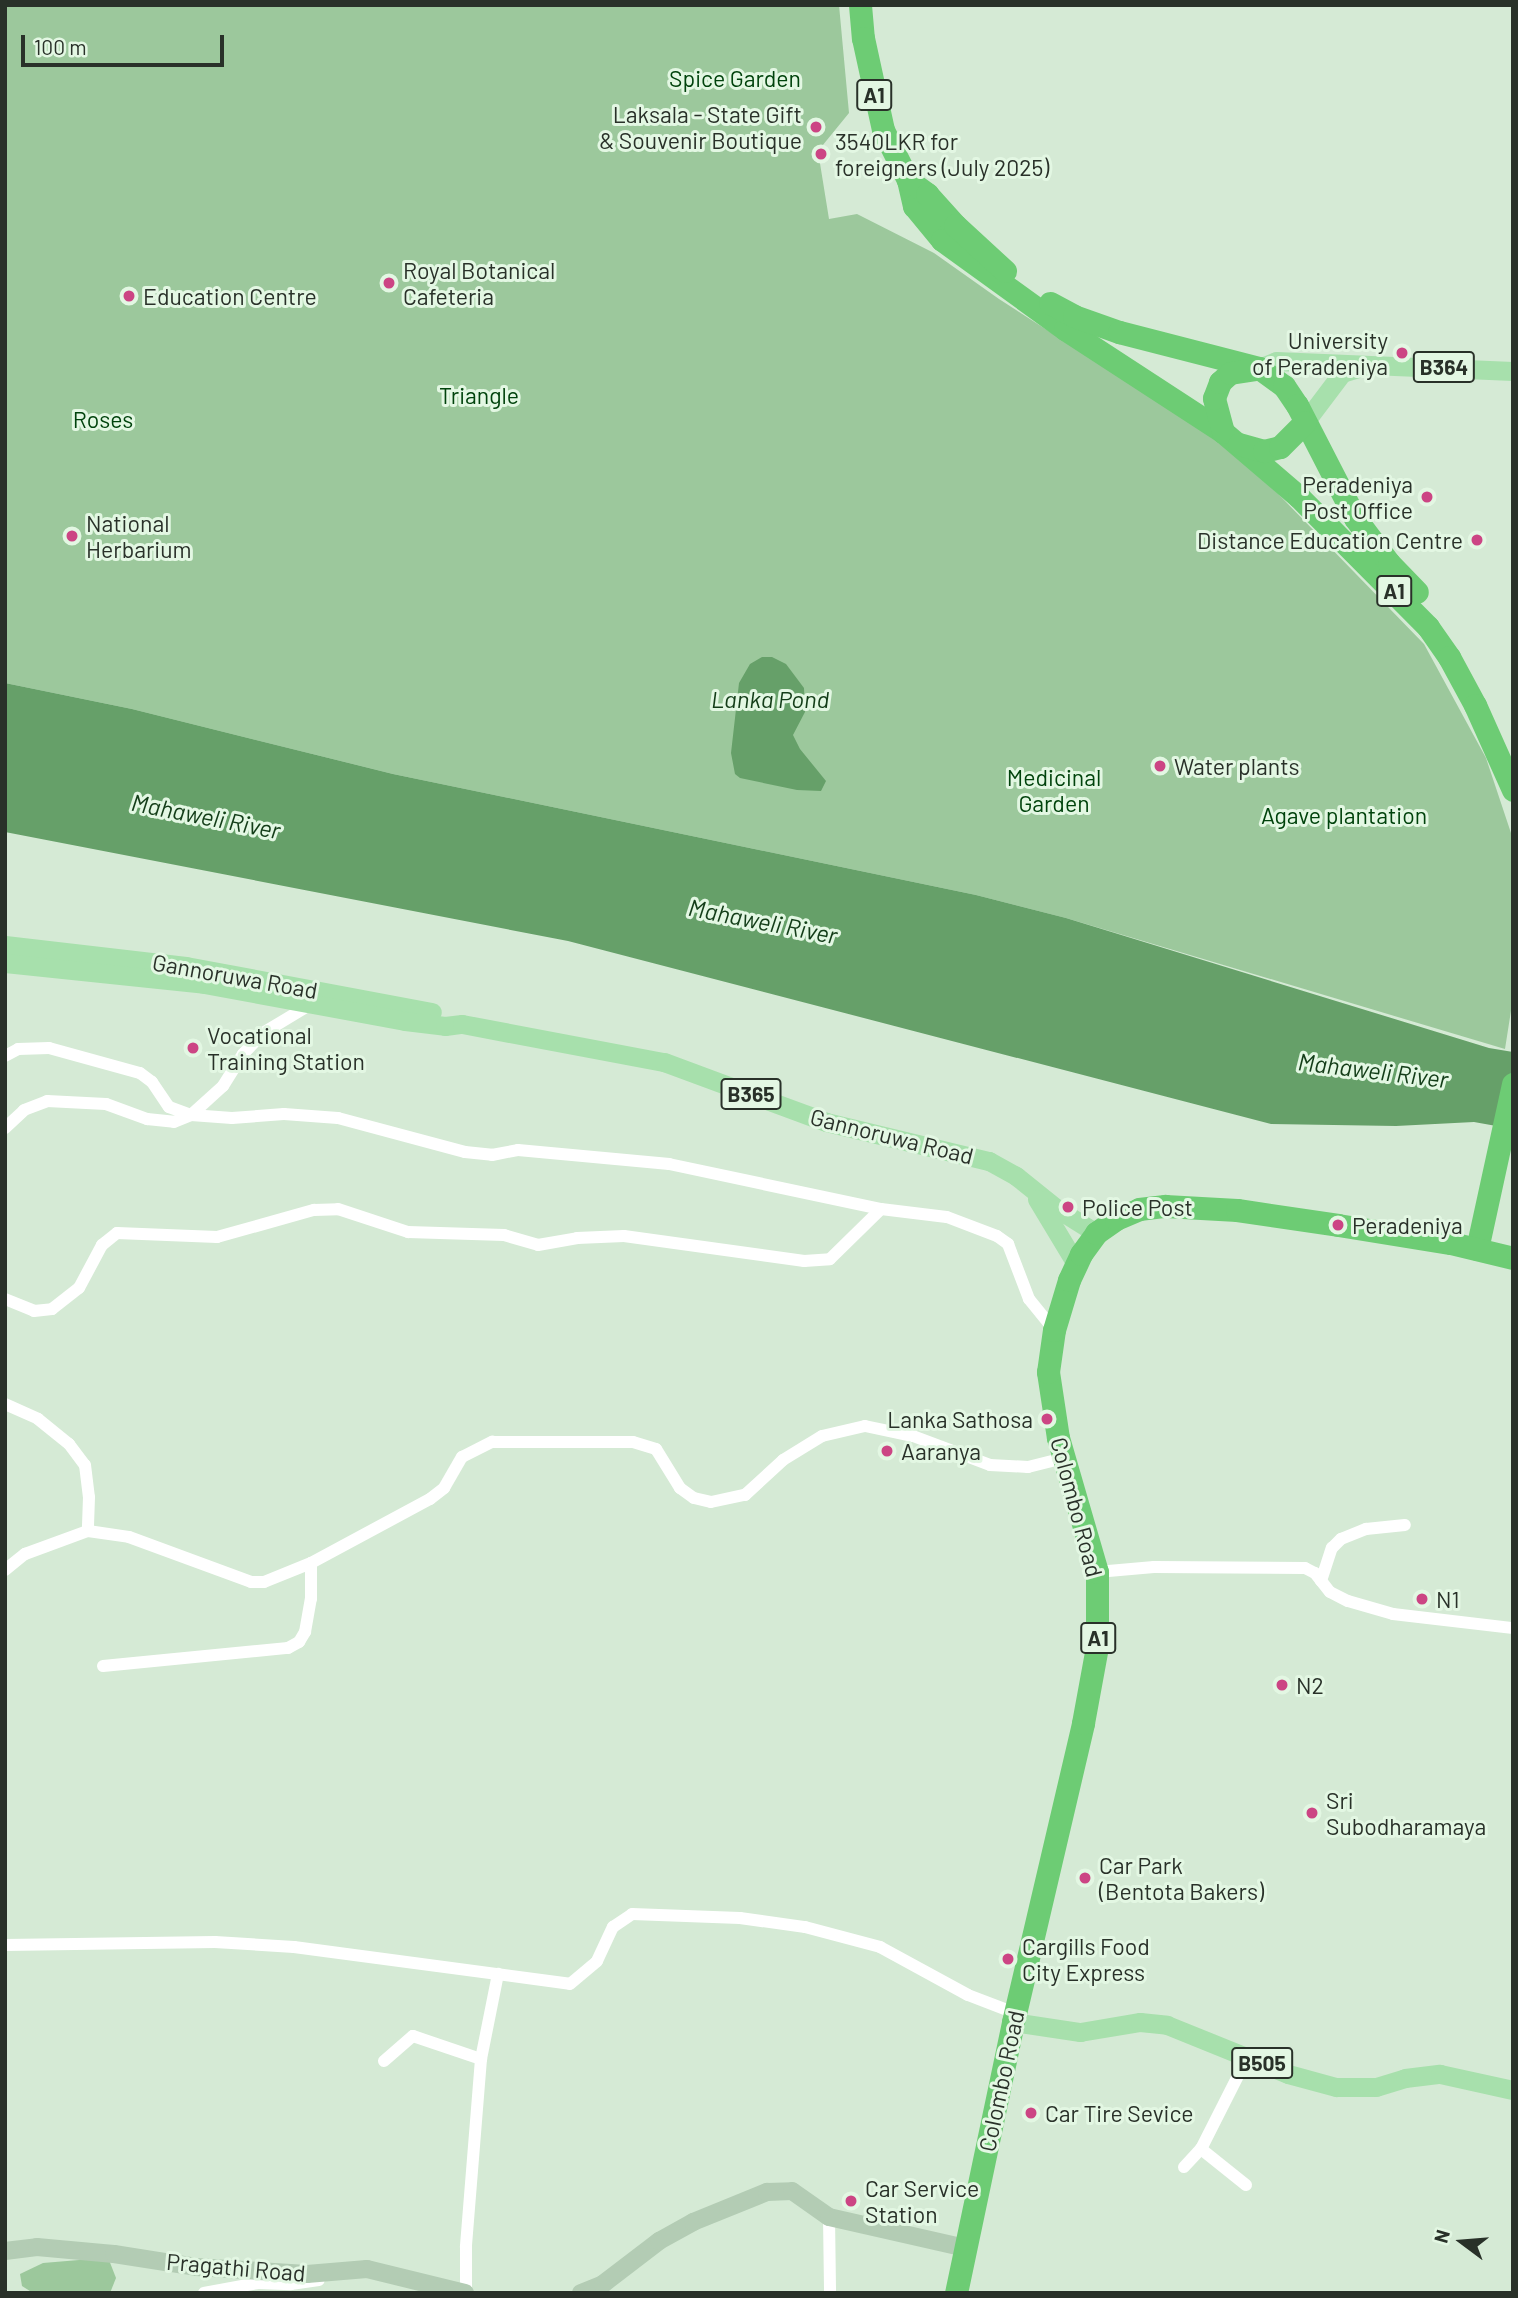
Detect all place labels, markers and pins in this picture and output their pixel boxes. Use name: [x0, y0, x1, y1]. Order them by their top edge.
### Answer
place label: Laksala - State Gift & Souvenir Boutique: [599, 100, 802, 154]
marker: Laksala - State Gift & Souvenir Boutique: [808, 119, 824, 135]
place label: 3540LKR for foreigners (July 2025): [835, 127, 1049, 181]
marker: 3540LKR for foreigners (July 2025): [813, 146, 829, 162]
place label: Royal Botanical Cafeteria: [403, 256, 555, 310]
marker: Royal Botanical Cafeteria: [381, 275, 397, 291]
place label: Education Centre: [143, 282, 317, 310]
marker: Education Centre: [121, 288, 137, 304]
place label: University of Peradeniya: [1252, 326, 1388, 380]
marker: University of Peradeniya: [1394, 345, 1410, 361]
place label: Peradeniya Post Office: [1302, 470, 1413, 524]
marker: Peradeniya Post Office: [1419, 489, 1435, 505]
place label: National Herbarium: [86, 509, 192, 563]
place label: Distance Education Centre: [1197, 526, 1463, 554]
marker: National Herbarium: [64, 528, 80, 544]
marker: Distance Education Centre: [1469, 532, 1485, 548]
place label: Water plants: [1174, 752, 1300, 780]
marker: Water plants: [1152, 758, 1168, 774]
place label: Vocational Training Station: [207, 1021, 365, 1075]
marker: Vocational Training Station: [185, 1040, 201, 1056]
place label: Police Post: [1082, 1193, 1193, 1221]
marker: Police Post: [1060, 1199, 1076, 1215]
place label: Peradeniya: [1352, 1211, 1463, 1239]
marker: Peradeniya: [1330, 1217, 1346, 1233]
place label: Lanka Sathosa: [887, 1405, 1033, 1433]
marker: Lanka Sathosa: [1039, 1411, 1055, 1427]
place label: Aaranya: [901, 1437, 981, 1465]
marker: Aaranya: [879, 1443, 895, 1459]
place label: N1: [1436, 1585, 1460, 1613]
marker: N1: [1414, 1591, 1430, 1607]
place label: N2: [1296, 1671, 1324, 1699]
marker: N2: [1274, 1677, 1290, 1693]
place label: Sri Subodharamaya: [1326, 1786, 1486, 1840]
marker: Sri Subodharamaya: [1304, 1805, 1320, 1821]
place label: Car Park (Bentota Bakers): [1099, 1851, 1264, 1905]
marker: Car Park (Bentota Bakers): [1077, 1870, 1093, 1886]
place label: Cargills Food City Express: [1022, 1932, 1150, 1986]
marker: Cargills Food City Express: [1000, 1951, 1016, 1967]
place label: Car Tire Sevice: [1045, 2099, 1194, 2127]
marker: Car Tire Sevice: [1023, 2105, 1039, 2121]
place label: Car Service Station: [865, 2174, 979, 2228]
marker: Car Service Station: [843, 2193, 859, 2209]

